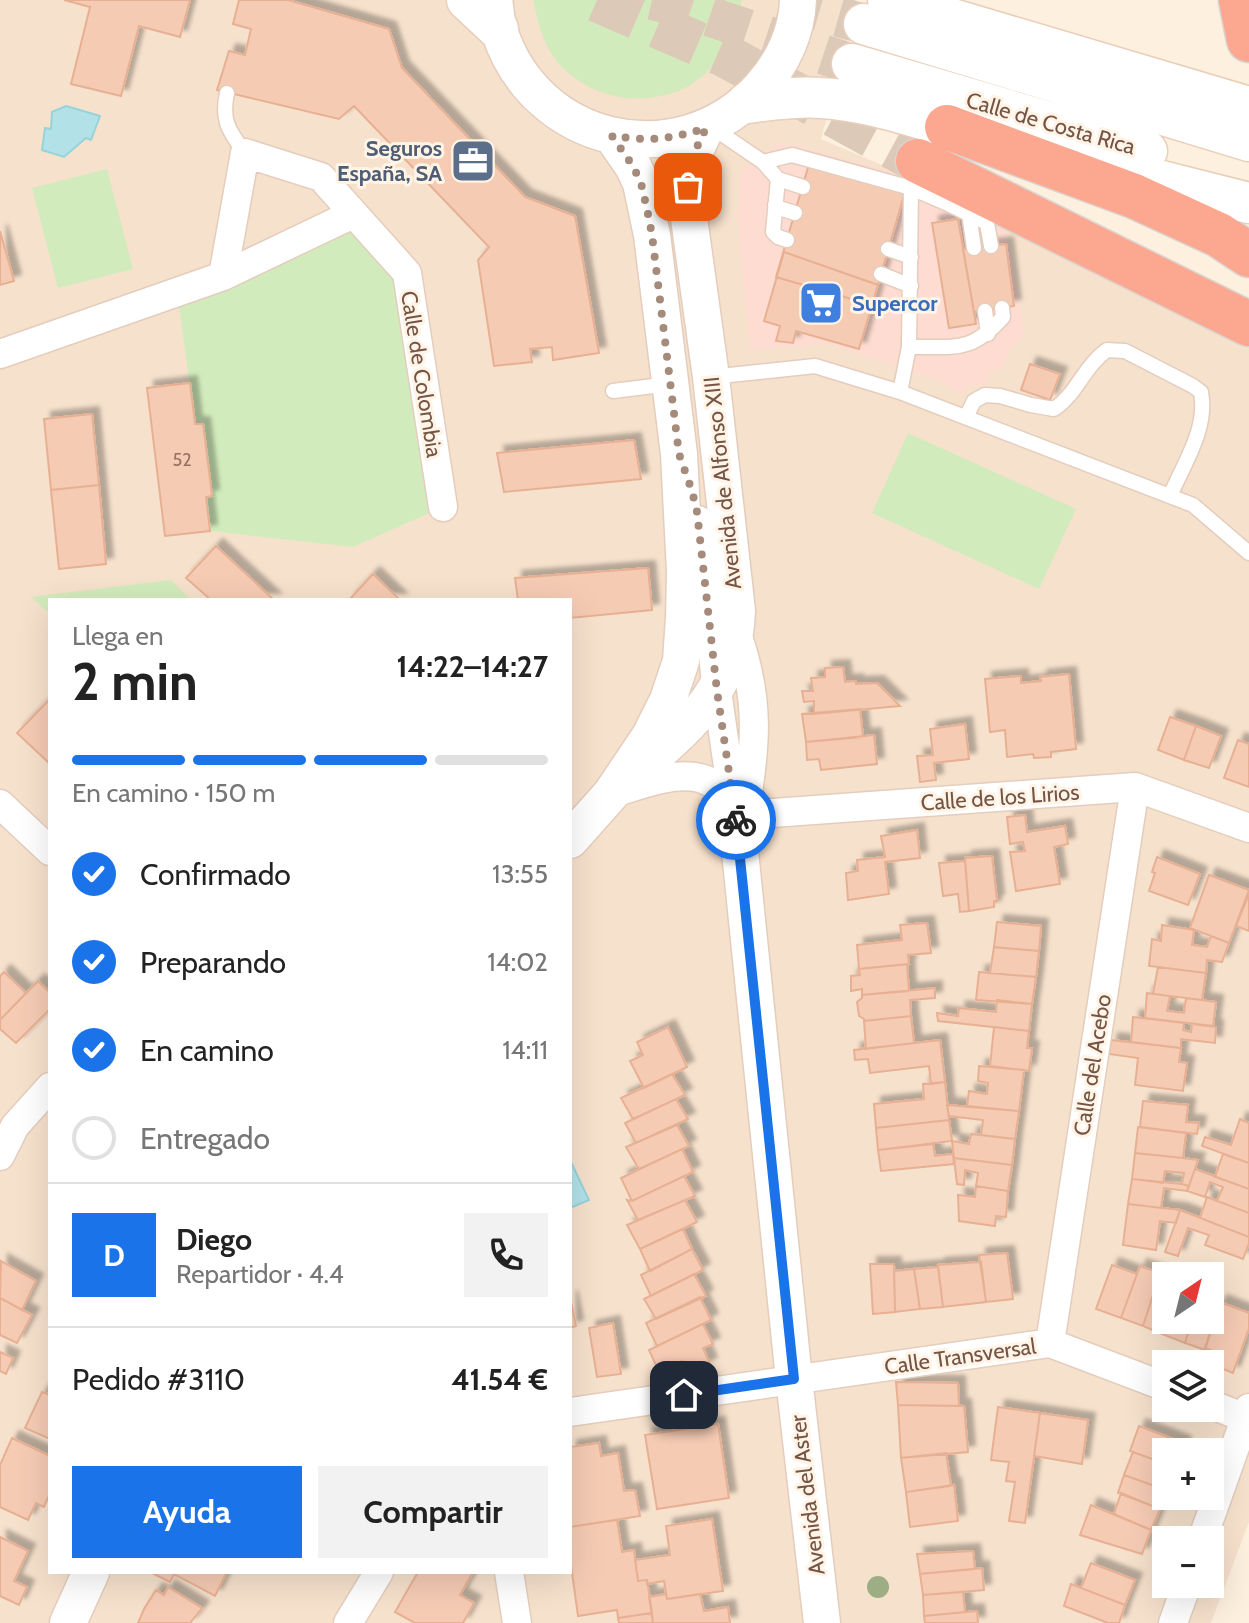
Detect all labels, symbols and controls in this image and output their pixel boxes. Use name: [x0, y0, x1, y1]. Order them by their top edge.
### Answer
street label: Calle de Costa Rica: [963, 86, 1139, 161]
place label: Seguros España, SA: [337, 135, 442, 187]
office icon: Seguros España, SA: [449, 137, 497, 185]
pin: [654, 153, 722, 221]
icon: bag: [666, 165, 710, 209]
supermarket icon: Supercor: [797, 279, 845, 327]
street label: Calle de Colombia: [395, 289, 448, 460]
place label: Supercor: [852, 290, 938, 317]
street label: Avenida de Alfonso XIII: [698, 375, 747, 591]
house number: 52: [172, 449, 192, 471]
text: Llega en: [72, 620, 163, 652]
text: 14:22–14:27: [397, 648, 548, 685]
text: 2 min: [72, 650, 198, 713]
text: En camino · 150 m: [72, 777, 275, 809]
street label: Calle de los Lirios: [920, 778, 1080, 817]
courier: [696, 780, 776, 860]
icon: bike: [714, 798, 758, 842]
icon: check: [72, 852, 116, 896]
text: Confirmado: [140, 856, 291, 893]
text: 13:55: [492, 858, 548, 890]
icon: check: [72, 940, 116, 984]
text: Preparando: [140, 944, 286, 981]
text: 14:02: [487, 946, 548, 978]
street label: Calle del Acebo: [1068, 992, 1117, 1138]
icon: check: [72, 1028, 116, 1072]
text: En camino: [140, 1032, 274, 1069]
text: 14:11: [502, 1034, 548, 1066]
text: Entregado: [140, 1120, 270, 1157]
button: phone: [464, 1213, 548, 1297]
text: Diego: [176, 1221, 252, 1258]
text: D: [103, 1237, 125, 1274]
text: Repartidor · 4.4: [176, 1258, 344, 1290]
north arrow: [1152, 1262, 1224, 1334]
map controls: [1152, 1262, 1224, 1598]
street label: Calle Transversal: [883, 1332, 1038, 1381]
button: layers: [1152, 1350, 1224, 1422]
text: Pedido #3110: [72, 1361, 245, 1398]
text: 41.54 €: [451, 1361, 548, 1398]
pin: [650, 1361, 718, 1429]
icon: home: [662, 1373, 706, 1417]
street label: Avenida del Aster: [784, 1413, 831, 1577]
button: +: [1152, 1438, 1224, 1510]
button: Ayuda: [72, 1466, 302, 1558]
button: Compartir: [318, 1466, 548, 1558]
button: −: [1152, 1526, 1224, 1598]

